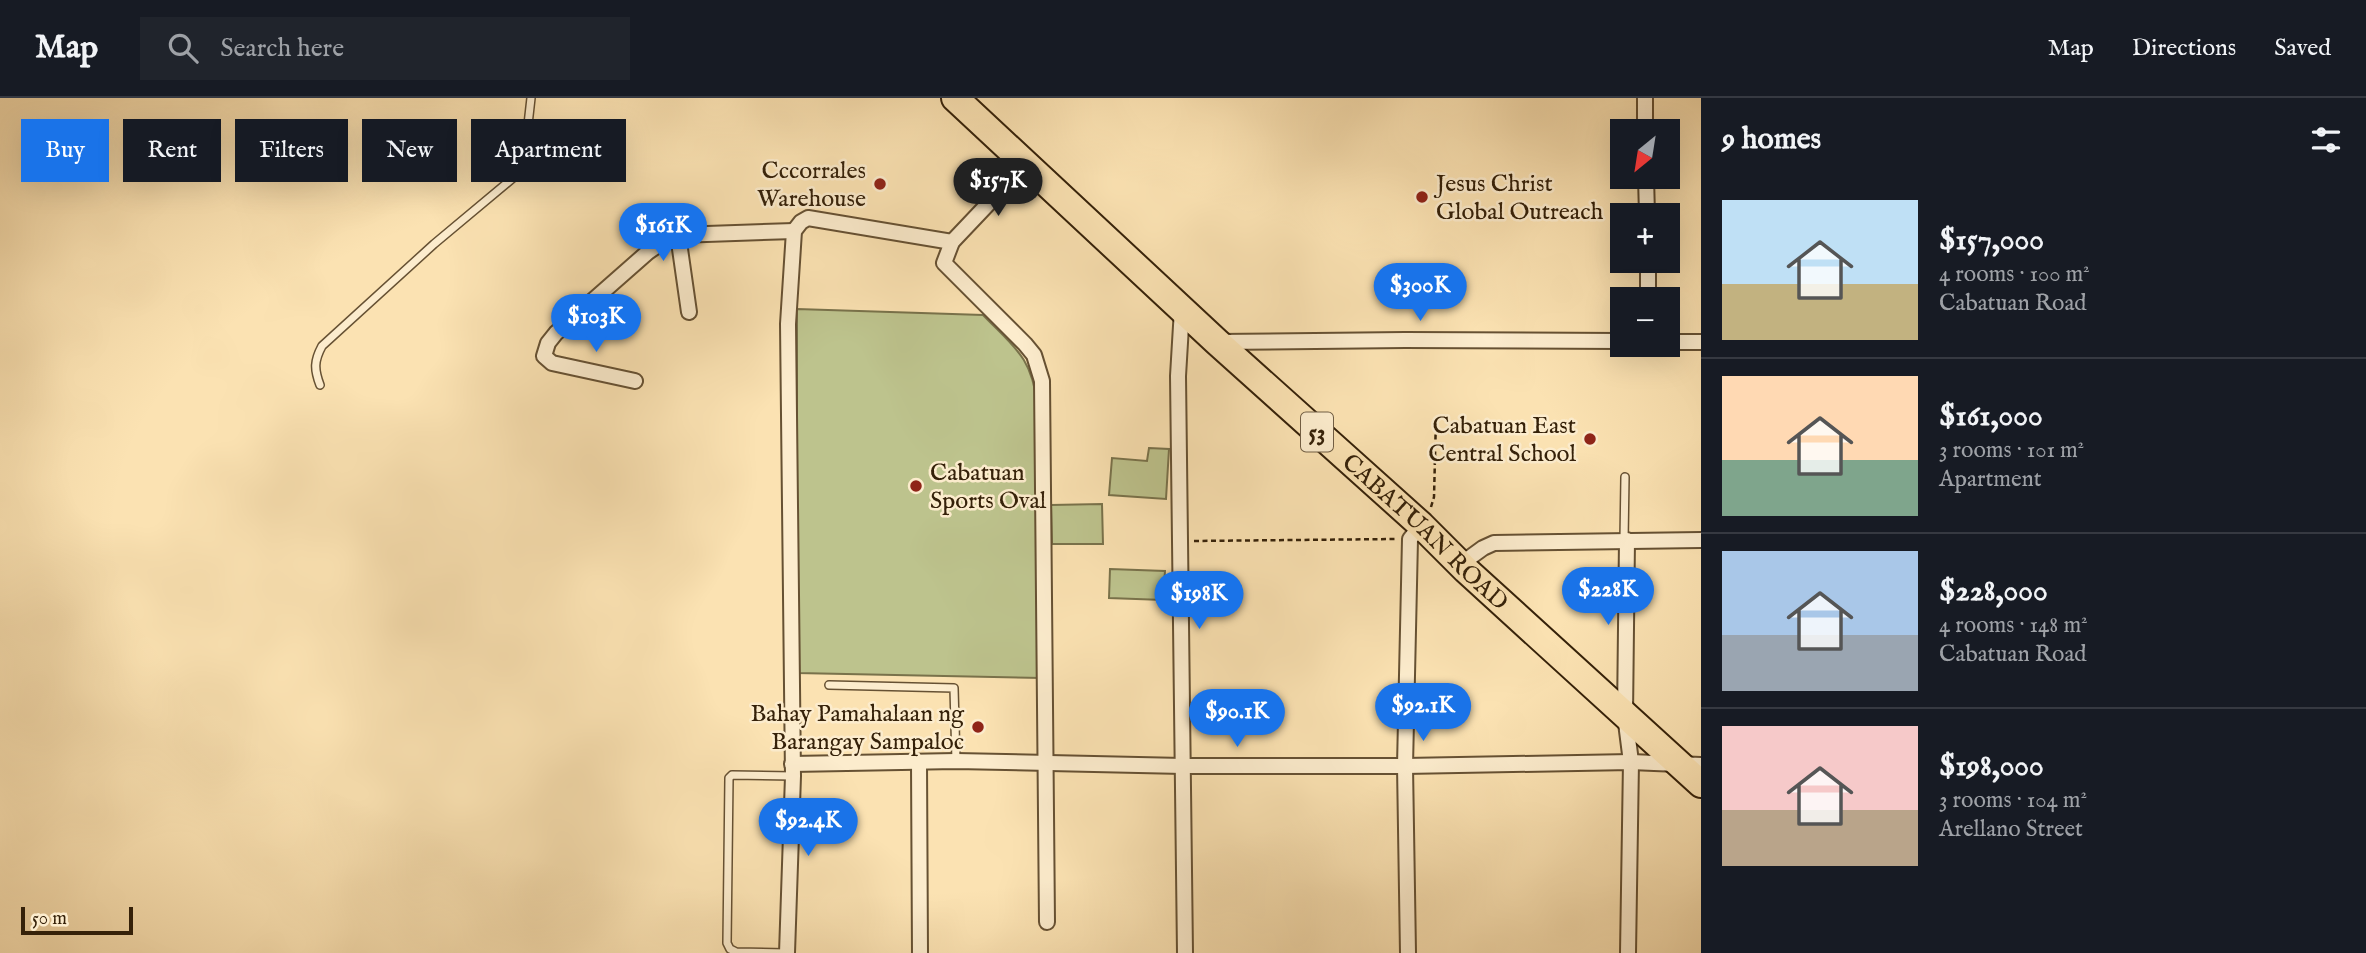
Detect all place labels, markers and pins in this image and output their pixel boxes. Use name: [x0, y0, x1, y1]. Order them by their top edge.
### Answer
place label: Cccorrales Warehouse: [757, 156, 866, 215]
pin: $157K: [949, 158, 1047, 218]
place label: Jesus Christ Global Outreach: [1433, 169, 1604, 228]
marker: Cccorrales Warehouse: [872, 176, 888, 192]
marker: Jesus Christ Global Outreach: [1414, 189, 1430, 205]
pin: $161K: [614, 204, 712, 263]
pin: $300K: [1371, 264, 1469, 323]
pin: $103K: [547, 294, 645, 354]
place label: Cabatuan East Central School: [1428, 411, 1576, 470]
marker: Cabatuan East Central School: [1582, 431, 1598, 447]
place label: Cabatuan Sports Oval: [930, 458, 1047, 517]
marker: Cabatuan Sports Oval: [908, 478, 924, 494]
pin: $228K: [1559, 568, 1657, 627]
pin: $198K: [1150, 572, 1248, 631]
pin: $92.1K: [1366, 684, 1480, 743]
pin: $90.1K: [1180, 690, 1294, 749]
place label: Bahay Pamahalaan ng Barangay Sampaloc: [750, 699, 965, 758]
marker: Bahay Pamahalaan ng Barangay Sampaloc: [970, 719, 986, 735]
pin: $92.4K: [751, 798, 865, 858]

